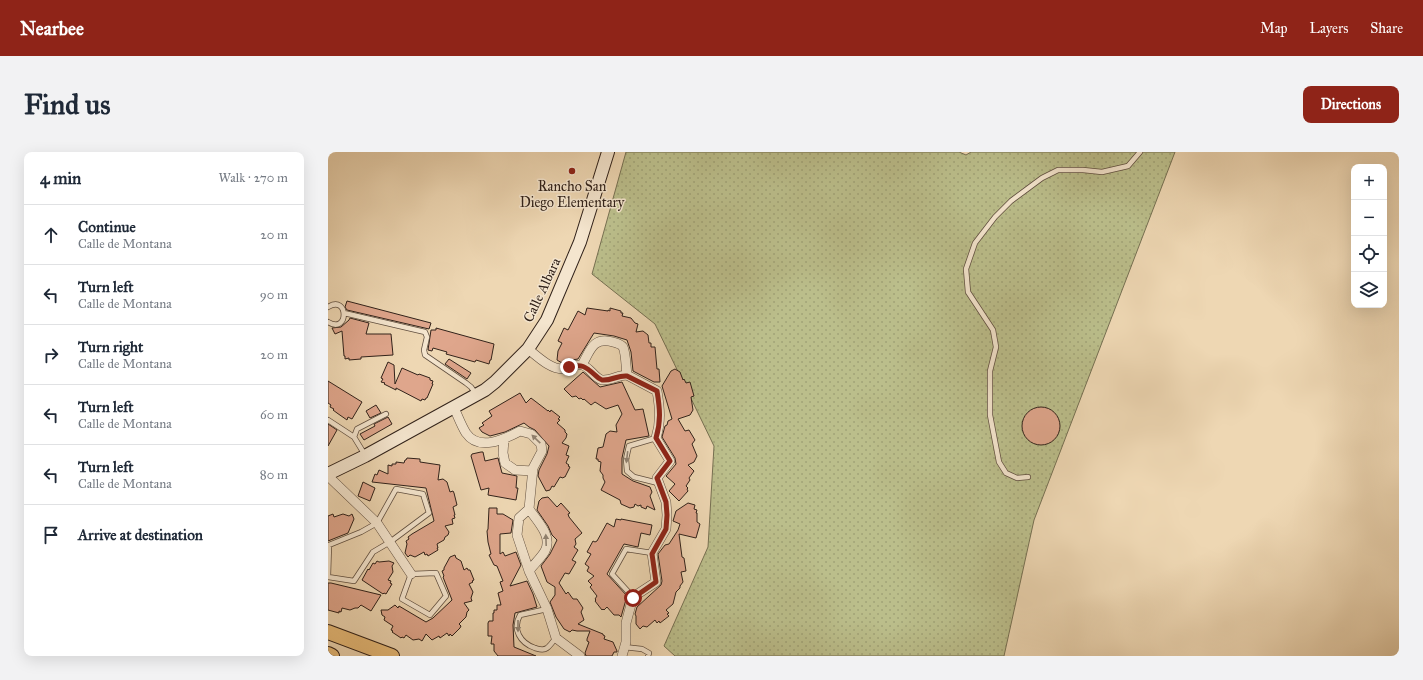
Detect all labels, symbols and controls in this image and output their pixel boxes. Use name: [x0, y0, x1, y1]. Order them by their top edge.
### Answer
text: Nearbee: [20, 17, 84, 40]
text: Map: [1260, 20, 1288, 37]
text: Layers: [1310, 20, 1348, 37]
text: Share: [1370, 20, 1403, 37]
button: Directions: [1303, 86, 1399, 123]
text: Find us: [24, 87, 110, 122]
map controls: [1351, 164, 1387, 308]
button: +: [1351, 164, 1387, 200]
marker: Rancho San Diego Elementary: [567, 166, 577, 176]
text: 4 min: [40, 168, 81, 189]
text: Walk · 270 m: [219, 170, 288, 186]
place label: Rancho San Diego Elementary: [520, 178, 625, 211]
button: −: [1351, 200, 1387, 236]
text: Continue: [78, 218, 136, 236]
icon: ahead: [40, 224, 62, 246]
text: 20 m: [260, 227, 288, 243]
text: Calle de Montana: [78, 236, 172, 252]
button: locate: [1351, 236, 1387, 272]
street label: Calle Albara: [520, 255, 564, 325]
button: layers: [1351, 272, 1387, 308]
text: Turn left: [78, 278, 134, 296]
icon: left: [40, 284, 62, 306]
text: 90 m: [260, 287, 288, 303]
text: Calle de Montana: [78, 296, 172, 312]
text: Turn right: [78, 338, 143, 356]
icon: right: [40, 344, 62, 366]
text: 20 m: [260, 347, 288, 363]
text: Calle de Montana: [78, 356, 172, 372]
route end: [560, 358, 578, 376]
text: Turn left: [78, 398, 134, 416]
icon: left: [40, 404, 62, 426]
text: 60 m: [260, 407, 288, 423]
text: Calle de Montana: [78, 416, 172, 432]
one-way arrow: [531, 434, 541, 444]
one-way arrow: [624, 451, 631, 464]
text: Turn left: [78, 458, 134, 476]
icon: left: [40, 464, 62, 486]
text: 80 m: [260, 467, 288, 483]
text: Calle de Montana: [78, 476, 172, 492]
icon: arrive: [40, 524, 62, 546]
text: Arrive at destination: [78, 526, 203, 544]
one-way arrow: [543, 533, 549, 546]
route start: [624, 589, 642, 607]
one-way arrow: [515, 620, 521, 633]

